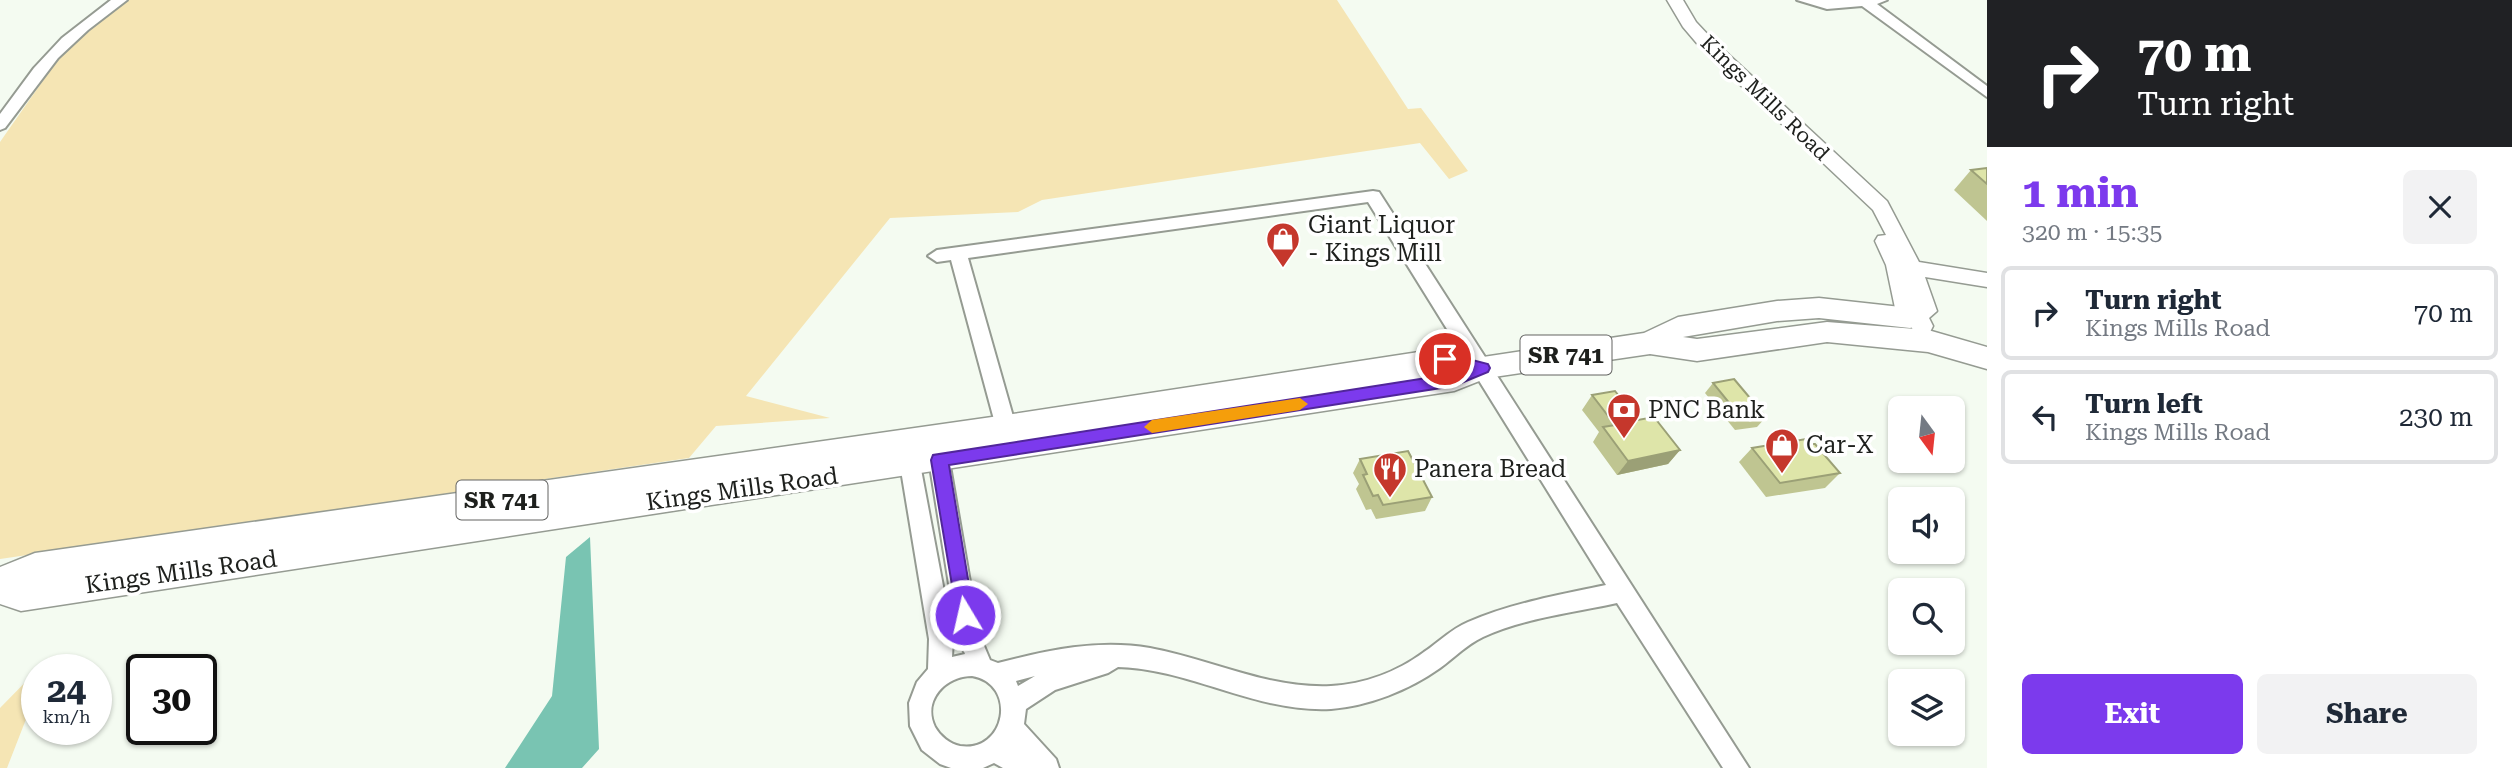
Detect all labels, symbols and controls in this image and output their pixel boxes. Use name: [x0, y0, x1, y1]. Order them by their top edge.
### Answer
text: 70 m: [2137, 26, 2252, 83]
icon: right: [2022, 28, 2113, 119]
street label: Kings Mills Road: [1696, 31, 1835, 166]
text: Turn right: [2137, 85, 2294, 123]
text: 1 min: [2022, 168, 2139, 217]
button: close: [2403, 170, 2477, 244]
place label: Giant Liquor - Kings Mill: [1308, 211, 1455, 267]
text: 320 m · 15:35: [2022, 219, 2162, 246]
shop icon: Giant Liquor - Kings Mill: [1264, 220, 1302, 269]
text: Turn right: [2085, 285, 2221, 315]
icon: right: [2026, 294, 2064, 332]
text: 70 m: [2414, 298, 2473, 328]
text: Kings Mills Road: [2085, 315, 2270, 342]
pin: [1415, 329, 1475, 389]
road number: SR 741: [1520, 336, 1612, 374]
icon: arrive: [1426, 340, 1464, 378]
text: Turn left: [2085, 389, 2203, 419]
bank icon: PNC Bank: [1605, 391, 1643, 440]
place label: PNC Bank: [1648, 396, 1765, 424]
north arrow: [1888, 396, 1965, 472]
map controls: [1888, 396, 1965, 746]
icon: left: [2026, 398, 2064, 436]
text: 230 m: [2399, 402, 2473, 432]
text: Kings Mills Road: [2085, 419, 2270, 446]
shop icon: Car-X: [1763, 426, 1801, 475]
place label: Car-X: [1806, 431, 1874, 459]
restaurant icon: Panera Bread: [1371, 450, 1409, 499]
place label: Panera Bread: [1414, 455, 1566, 483]
street label: Kings Mills Road: [644, 462, 840, 516]
road number: SR 741: [456, 480, 548, 520]
button: sound: [1888, 487, 1965, 564]
street label: Kings Mills Road: [83, 545, 279, 599]
position arrow: [928, 578, 1002, 652]
button: search: [1888, 578, 1965, 655]
speed limit sign: 30: [126, 654, 217, 745]
button: layers: [1888, 669, 1965, 746]
text: 24: [47, 670, 86, 711]
button: Exit: [2022, 674, 2243, 754]
button: Share: [2257, 674, 2477, 754]
text: km/h: [42, 706, 91, 727]

